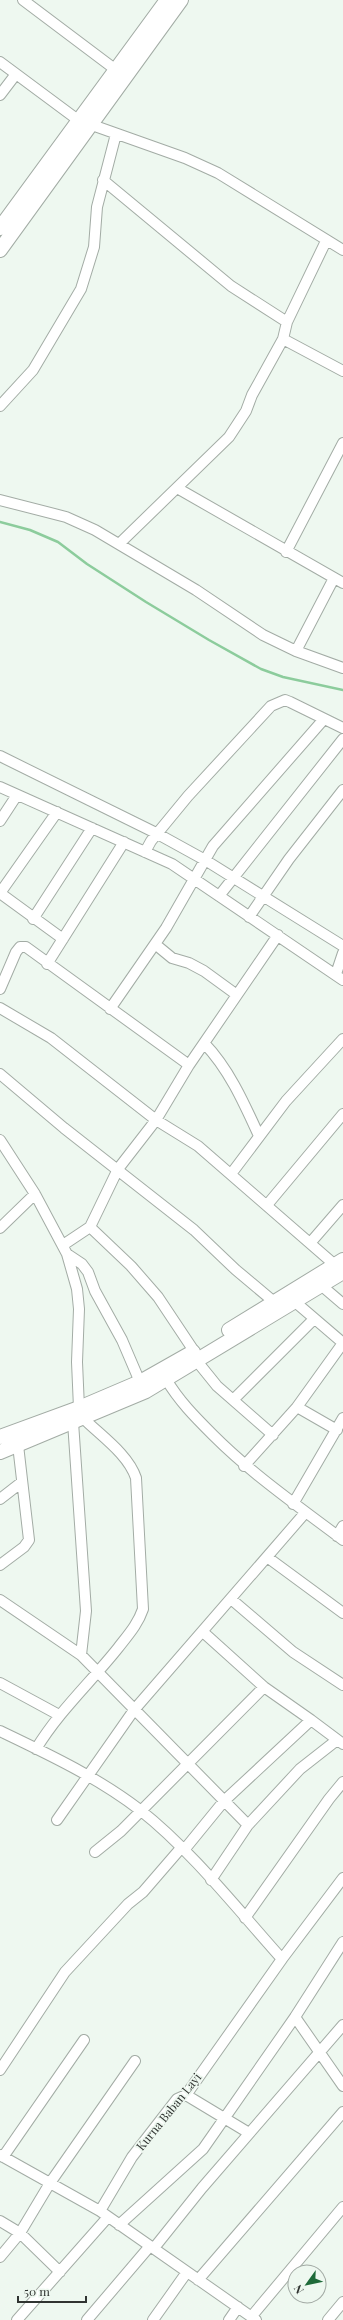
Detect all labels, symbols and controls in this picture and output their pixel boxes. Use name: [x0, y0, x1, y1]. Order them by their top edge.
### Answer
street label: Kurna Baban Layi: [132, 2069, 205, 2153]
north arrow: [287, 2264, 327, 2304]
scale bar: [18, 2278, 86, 2304]
text: N: [290, 2282, 307, 2297]
text: 50 m: [24, 2283, 50, 2299]

